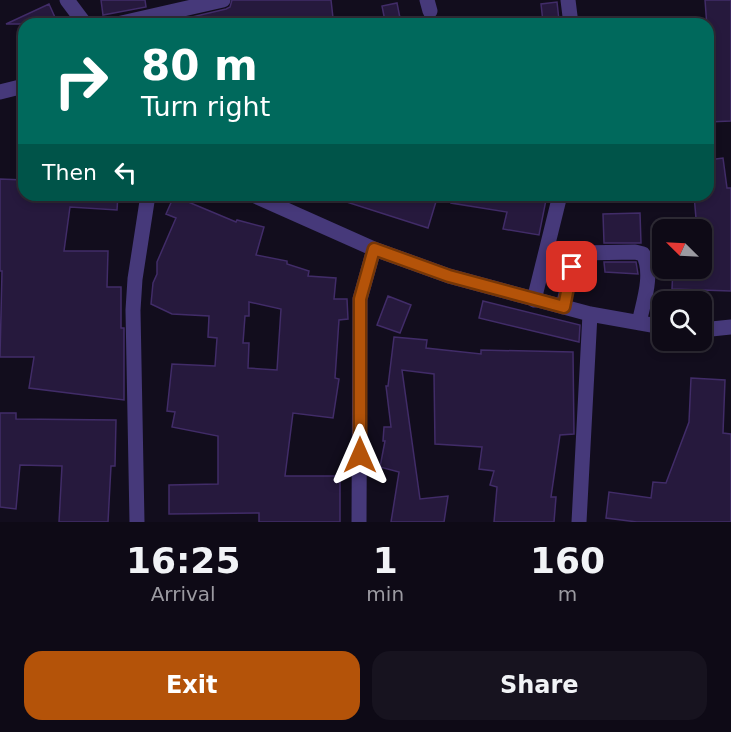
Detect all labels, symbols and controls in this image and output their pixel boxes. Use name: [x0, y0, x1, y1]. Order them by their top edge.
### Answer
text: 80 m: [141, 41, 258, 90]
icon: right: [42, 42, 120, 120]
text: Turn right: [141, 91, 270, 122]
icon: left: [109, 156, 142, 189]
text: Then: [42, 160, 97, 185]
north arrow: [652, 219, 712, 279]
map controls: [652, 219, 712, 351]
pin: [546, 241, 597, 292]
icon: arrive: [555, 250, 588, 283]
button: search: [652, 291, 712, 351]
position arrow: [328, 423, 392, 487]
text: 16:25: [126, 540, 240, 581]
text: 1: [373, 540, 398, 581]
text: 160: [530, 540, 605, 581]
text: Arrival: [151, 582, 216, 606]
text: min: [366, 582, 404, 606]
text: m: [558, 582, 577, 606]
button: Exit: [24, 651, 360, 720]
button: Share: [372, 651, 707, 720]

